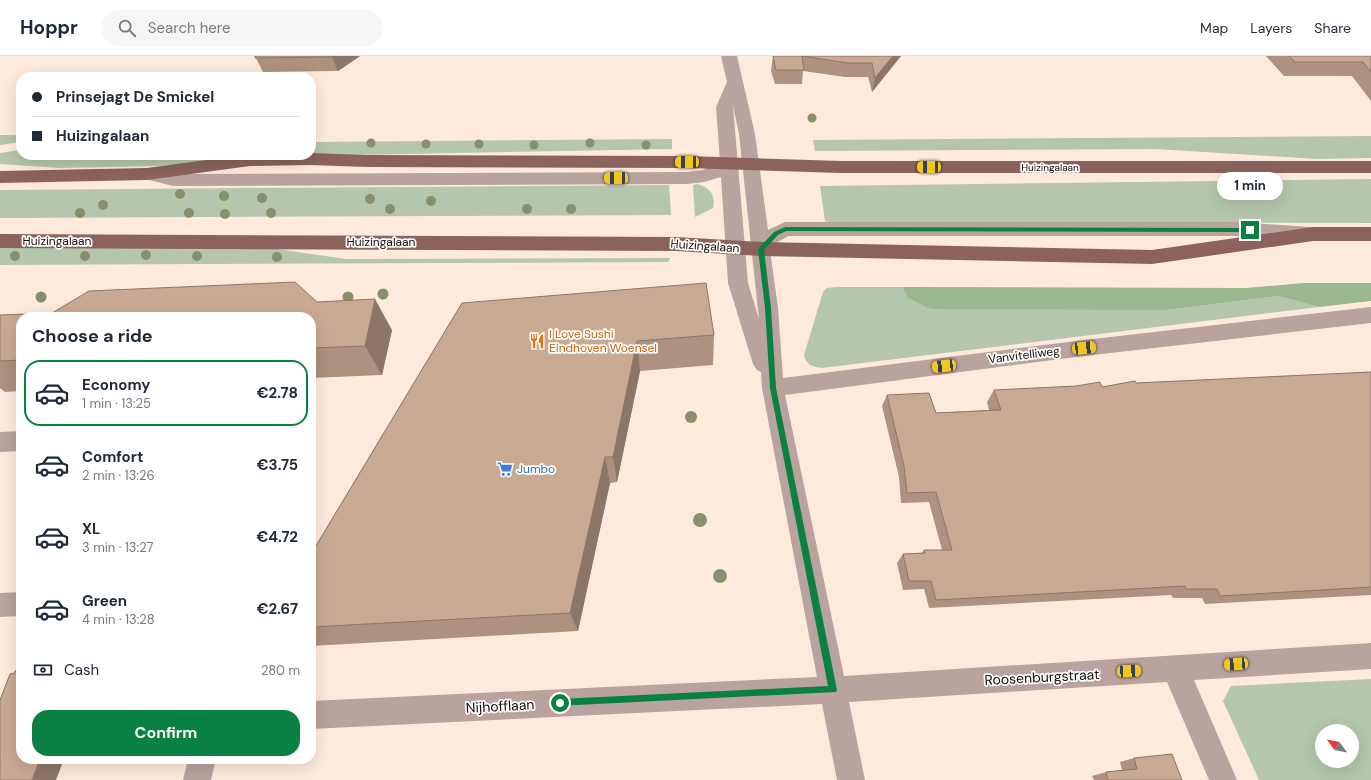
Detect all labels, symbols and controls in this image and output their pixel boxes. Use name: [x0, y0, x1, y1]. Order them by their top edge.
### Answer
search box: [102, 10, 382, 46]
text: Hoppr: [20, 15, 78, 40]
icon: search: [116, 17, 138, 39]
text: Search here: [148, 18, 231, 38]
text: Map: [1200, 19, 1228, 37]
text: Layers: [1250, 19, 1292, 37]
text: Share: [1314, 19, 1351, 37]
text: Prinsejagt De Smickel: [56, 87, 214, 107]
text: Huizingalaan: [56, 126, 149, 146]
car: [675, 156, 699, 168]
car: [917, 161, 941, 173]
street label: Huizingalaan: [1021, 161, 1079, 174]
car: [604, 172, 628, 184]
callout: 1 min: [1217, 172, 1283, 200]
text: 1 min: [1234, 177, 1266, 194]
route end: [1241, 221, 1259, 239]
street label: Huizingalaan: [22, 233, 92, 249]
street label: Huizingalaan: [346, 234, 416, 250]
street label: Huizingalaan: [670, 236, 740, 256]
text: Choose a ride: [32, 324, 153, 348]
place label: I Love Sushi Eindhoven Woensel: [549, 326, 657, 356]
restaurant icon: I Love Sushi Eindhoven Woensel: [528, 332, 546, 350]
car: [1071, 341, 1097, 355]
street label: Vanvitelliweg: [987, 343, 1061, 367]
car: [931, 359, 957, 373]
icon: car: [34, 375, 70, 411]
text: Economy: [82, 375, 150, 395]
text: €2.78: [257, 383, 298, 403]
text: 1 min · 13:25: [82, 395, 151, 412]
icon: car: [34, 447, 70, 483]
text: Comfort: [82, 447, 143, 467]
text: €3.75: [257, 455, 298, 475]
supermarket icon: Jumbo: [496, 460, 514, 478]
place label: Jumbo: [517, 461, 555, 477]
text: 2 min · 13:26: [82, 467, 155, 484]
icon: car: [34, 519, 70, 555]
text: XL: [82, 519, 100, 539]
text: €4.72: [257, 527, 298, 547]
text: 3 min · 13:27: [82, 539, 153, 556]
icon: car: [34, 591, 70, 627]
text: Green: [82, 591, 127, 611]
text: €2.67: [257, 599, 298, 619]
text: 4 min · 13:28: [82, 611, 155, 628]
car: [1224, 657, 1248, 671]
icon: cash: [32, 659, 54, 681]
text: Cash: [64, 660, 99, 680]
text: 280 m: [261, 662, 300, 679]
car: [1117, 664, 1141, 678]
street label: Roosenburgstraat: [984, 665, 1100, 689]
route start: [551, 694, 569, 712]
street label: Nijhofflaan: [465, 695, 535, 717]
button: Confirm: [32, 710, 300, 756]
north arrow: [1315, 724, 1359, 768]
map controls: [1315, 724, 1359, 768]

